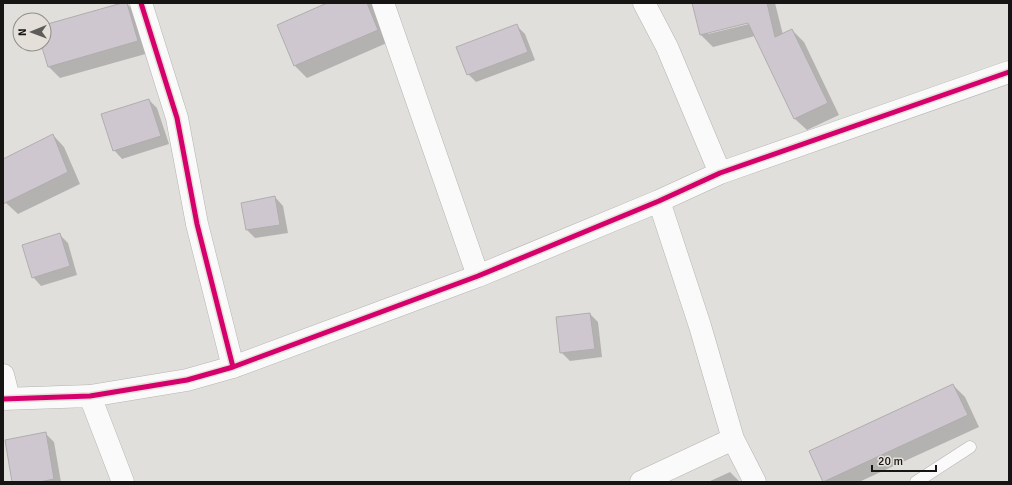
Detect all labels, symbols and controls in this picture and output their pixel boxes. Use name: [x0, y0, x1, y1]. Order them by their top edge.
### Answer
north arrow: [12, 12, 52, 52]
text: N: [16, 28, 29, 36]
scale bar: [872, 447, 936, 473]
text: 20 m: [878, 454, 903, 469]

